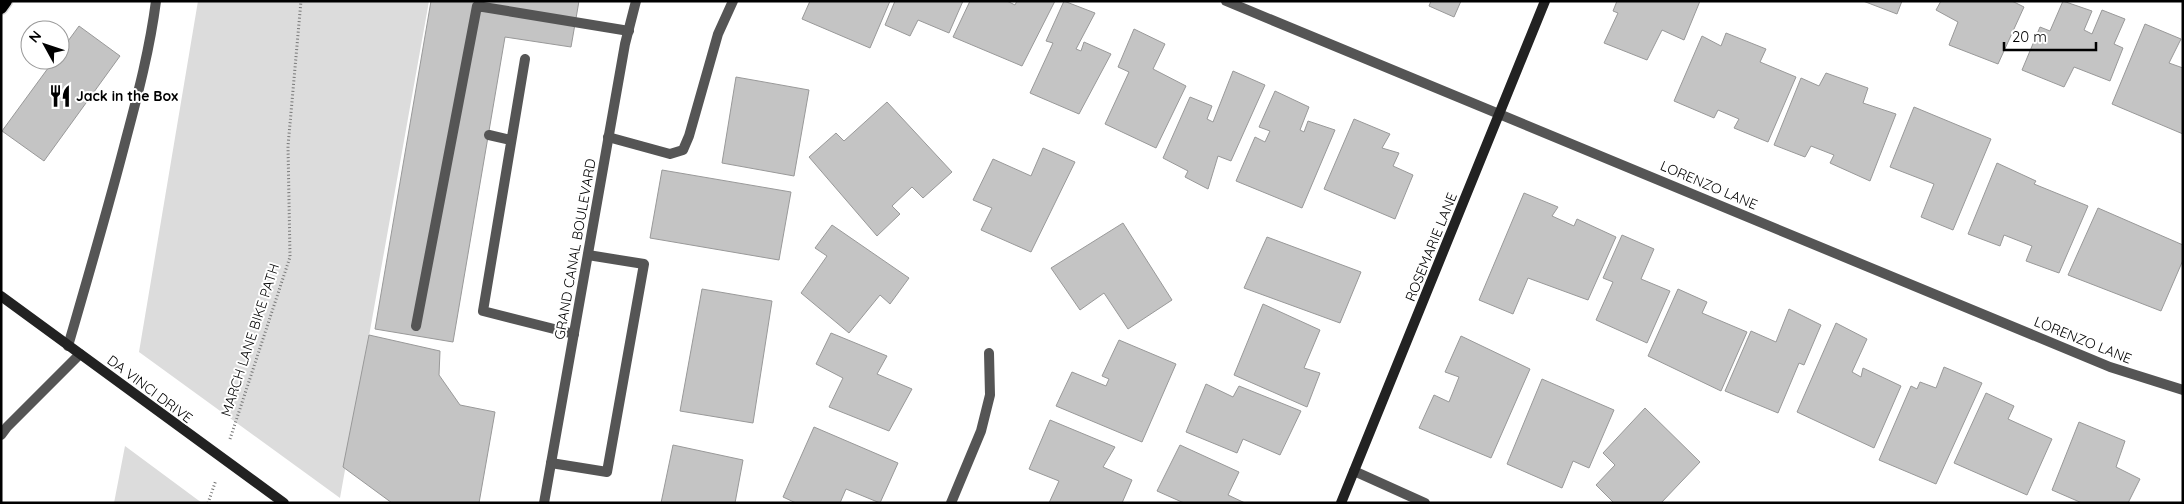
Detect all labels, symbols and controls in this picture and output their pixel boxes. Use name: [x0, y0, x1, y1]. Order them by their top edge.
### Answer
north arrow: [20, 20, 70, 70]
scale bar: [2004, 20, 2096, 52]
text: N: [25, 27, 45, 46]
text: 20 m: [2012, 27, 2047, 46]
restaurant icon: Jack in the Box: [47, 83, 73, 109]
place label: Jack in the Box: [76, 87, 178, 105]
street label: LORENZO LANE: [1658, 156, 1760, 214]
street label: GRAND CANAL BOULEVARD: [550, 157, 600, 341]
street label: ROSEMARIE LANE: [1401, 190, 1461, 304]
street label: MARCH LANE BIKE PATH: [217, 261, 283, 419]
street label: LORENZO LANE: [2032, 312, 2134, 368]
street label: DA VINCI DRIVE: [104, 351, 196, 427]

